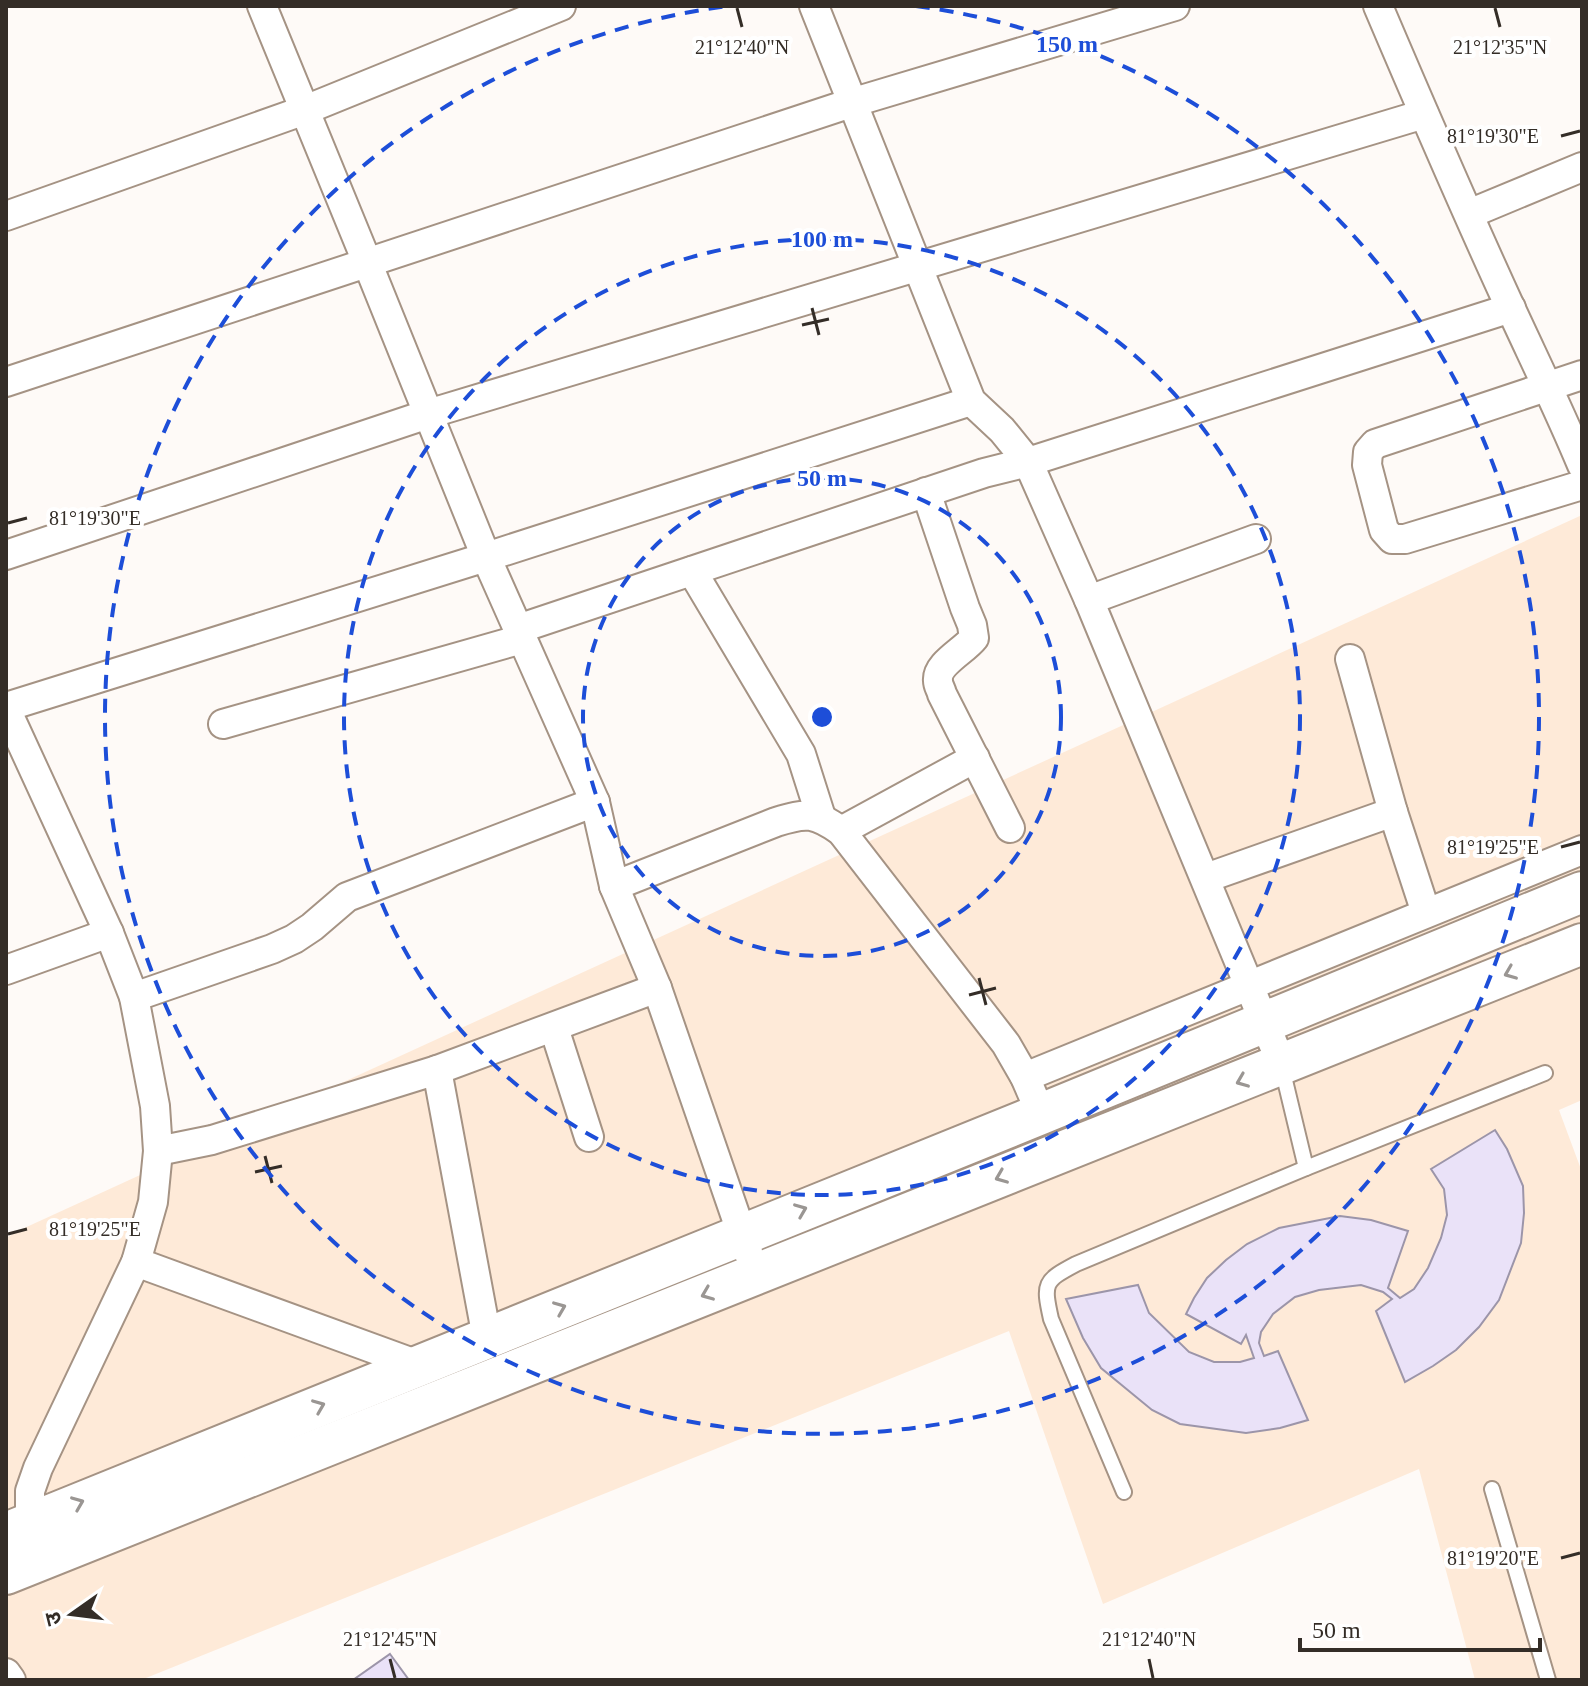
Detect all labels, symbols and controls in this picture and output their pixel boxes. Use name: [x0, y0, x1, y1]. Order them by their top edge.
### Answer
text: 150 m: [1036, 31, 1098, 57]
text: 21°12'40"N: [695, 36, 789, 58]
text: 21°12'35"N: [1453, 36, 1547, 58]
text: 81°19'30"E: [1447, 125, 1539, 147]
text: 100 m: [791, 226, 853, 252]
text: 50 m: [797, 465, 847, 491]
text: 81°19'30"E: [49, 507, 141, 529]
centre of rings: [808, 703, 836, 731]
text: 81°19'25"E: [1447, 836, 1539, 858]
one-way arrow: [1504, 963, 1518, 980]
one-way arrow: [1236, 1071, 1250, 1087]
one-way arrow: [995, 1167, 1009, 1184]
one-way arrow: [793, 1203, 807, 1220]
text: 81°19'25"E: [49, 1218, 141, 1240]
one-way arrow: [701, 1284, 715, 1301]
one-way arrow: [552, 1302, 566, 1318]
one-way arrow: [311, 1400, 325, 1416]
one-way arrow: [70, 1497, 84, 1513]
text: 81°19'20"E: [1447, 1547, 1539, 1569]
north arrow: [32, 1574, 112, 1654]
scale bar: [1300, 1602, 1540, 1652]
text: उ: [39, 1608, 67, 1628]
text: 50 m: [1312, 1617, 1361, 1643]
text: 21°12'45"N: [343, 1628, 437, 1650]
text: 21°12'40"N: [1102, 1628, 1196, 1650]

